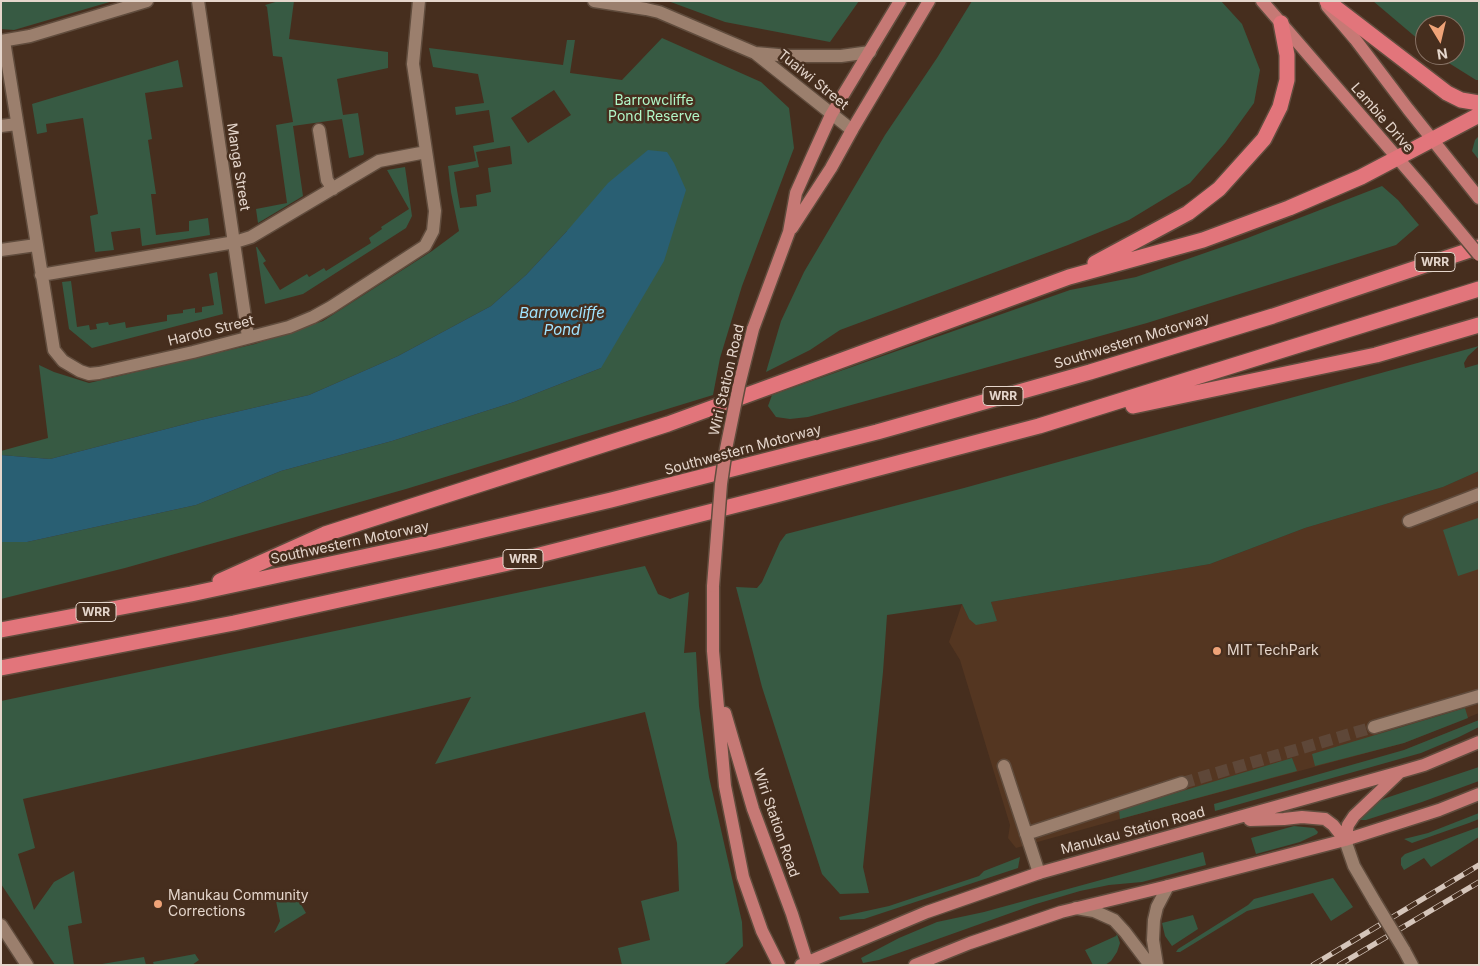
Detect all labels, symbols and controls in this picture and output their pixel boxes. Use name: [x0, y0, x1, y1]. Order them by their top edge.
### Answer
north arrow: [1415, 15, 1465, 65]
text: N: [1436, 45, 1449, 64]
street label: Tuaiwi Street: [774, 46, 852, 114]
street label: Lambie Drive: [1347, 80, 1417, 156]
park label: Barrowcliffe Pond Reserve: [608, 93, 700, 125]
street label: Manga Street: [223, 122, 253, 212]
road number: WRR: [1415, 252, 1455, 272]
water label: Barrowcliffe Pond: [519, 304, 605, 339]
street label: Southwestern Motorway: [1052, 309, 1212, 373]
street label: Haroto Street: [166, 312, 256, 350]
street label: Wiri Station Road: [706, 323, 748, 437]
road number: WRR: [983, 386, 1023, 406]
street label: Southwestern Motorway: [663, 421, 823, 479]
street label: Southwestern Motorway: [269, 518, 431, 568]
road number: WRR: [503, 550, 543, 568]
road number: WRR: [76, 602, 116, 622]
place label: MIT TechPark: [1227, 643, 1319, 659]
marker: MIT TechPark: [1211, 645, 1223, 657]
street label: Wiri Station Road: [750, 766, 802, 880]
street label: Manukau Station Road: [1059, 804, 1207, 858]
place label: Manukau Community Corrections: [168, 888, 309, 920]
marker: Manukau Community Corrections: [152, 898, 164, 910]

